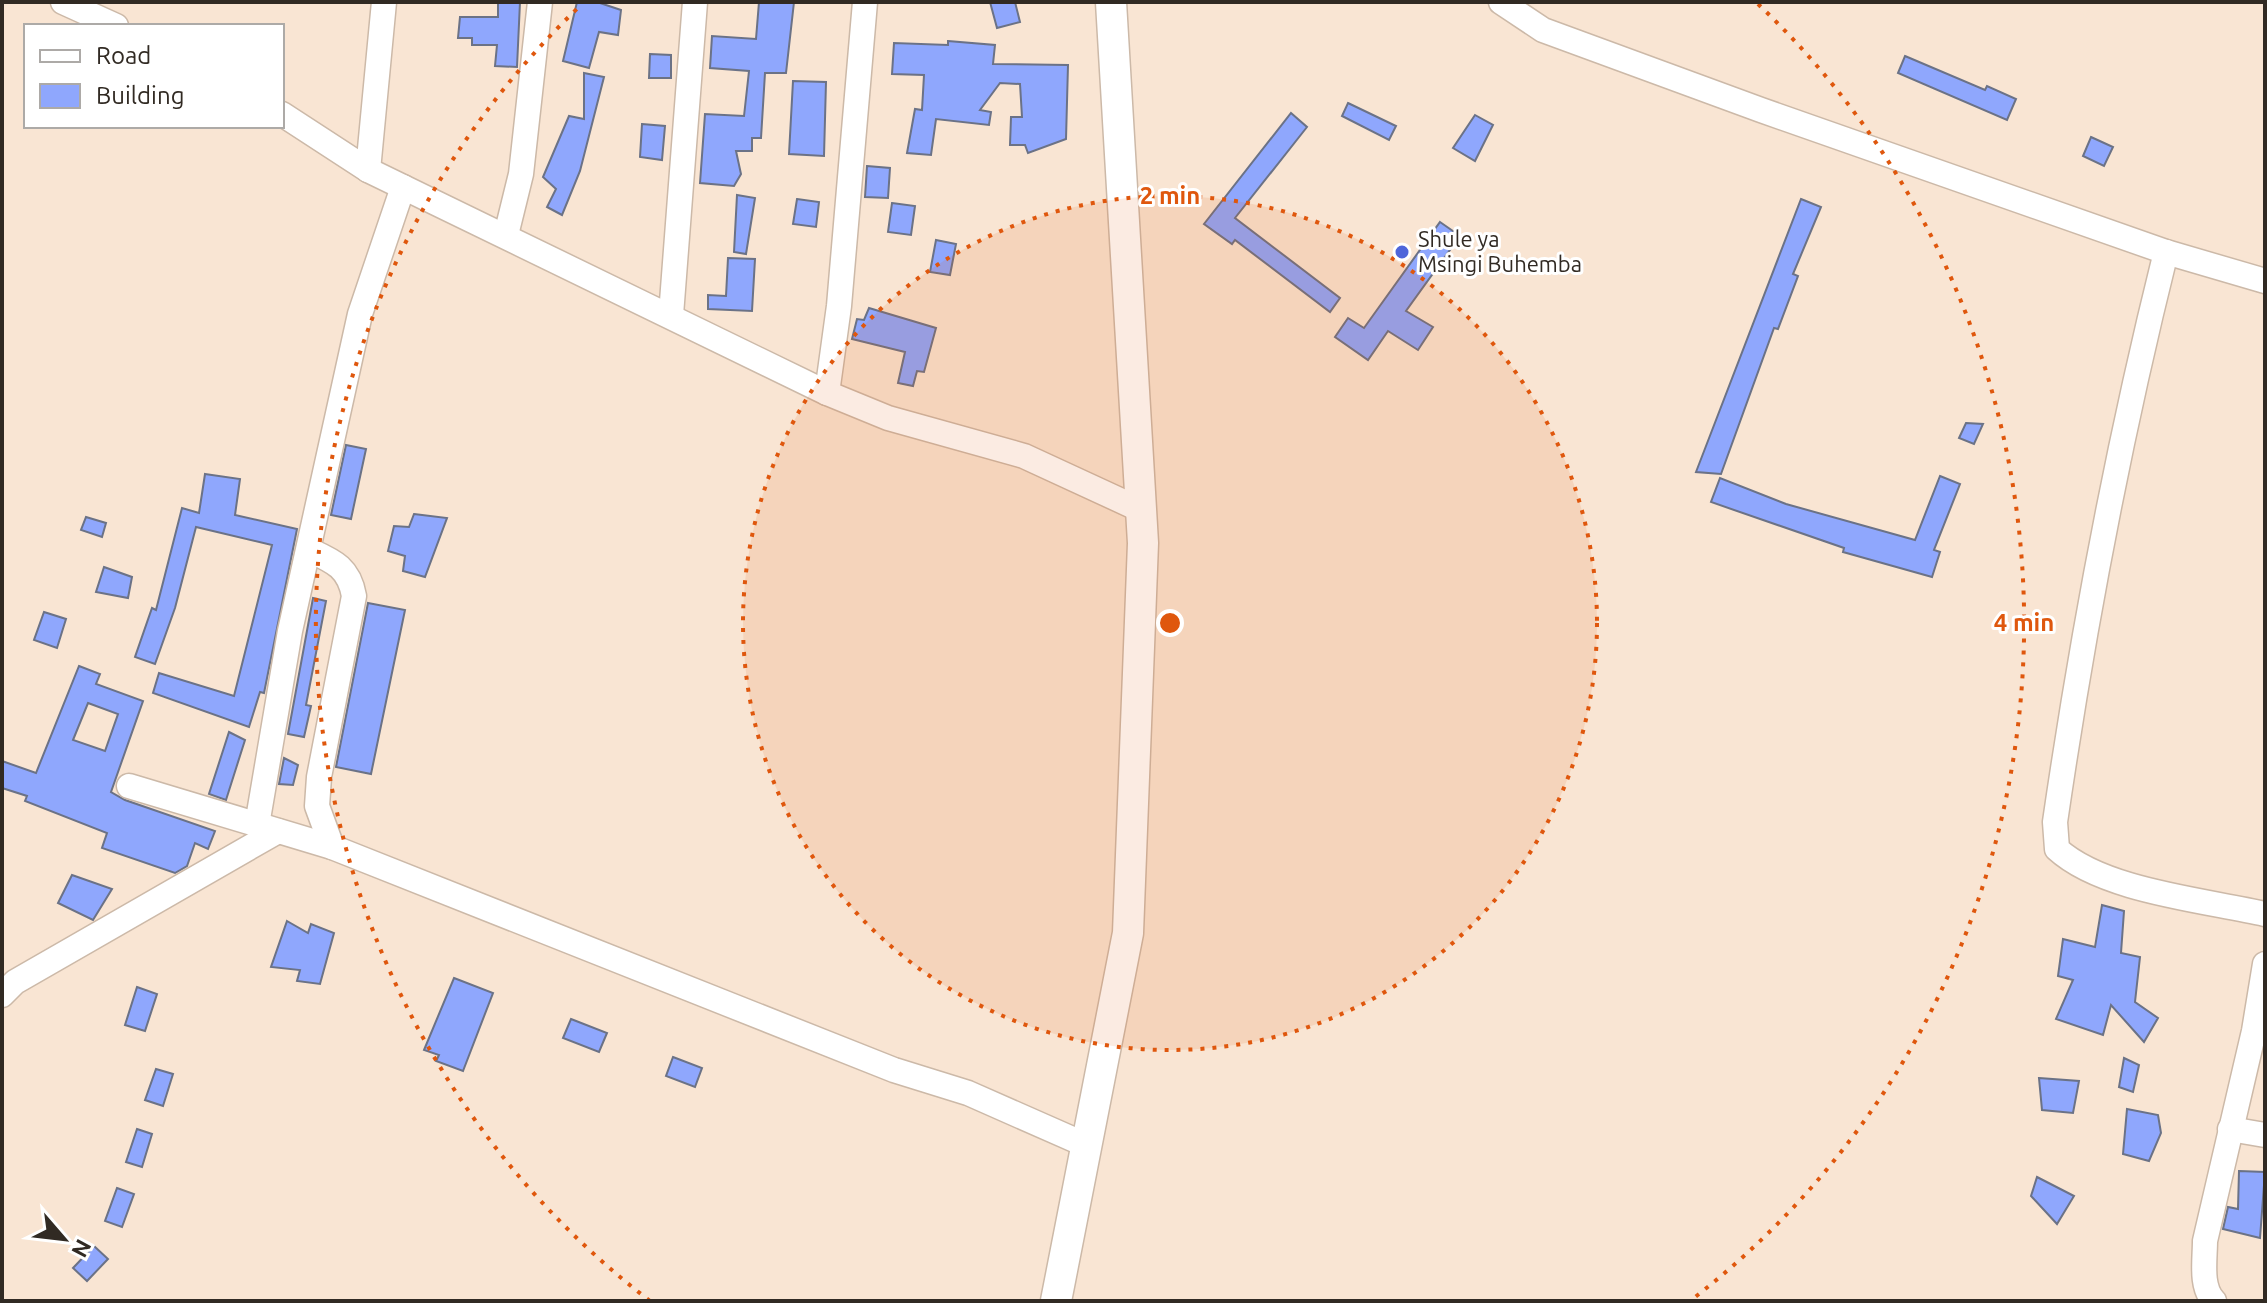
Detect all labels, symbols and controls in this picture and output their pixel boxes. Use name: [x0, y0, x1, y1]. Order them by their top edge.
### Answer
legend: [24, 24, 284, 128]
text: Road: [96, 42, 151, 69]
text: Building: [96, 82, 184, 109]
text: 2 min: [1140, 182, 1200, 209]
place label: Shule ya Msingi Buhemba: [1418, 226, 1582, 276]
marker: Shule ya Msingi Buhemba: [1393, 243, 1411, 261]
centre of rings: [1156, 609, 1184, 637]
text: 4 min: [1994, 609, 2054, 636]
north arrow: [24, 1199, 104, 1279]
text: N: [67, 1236, 97, 1262]

